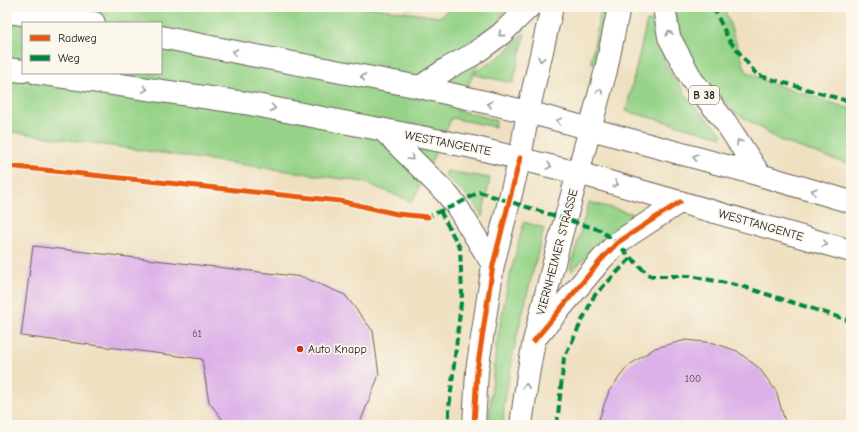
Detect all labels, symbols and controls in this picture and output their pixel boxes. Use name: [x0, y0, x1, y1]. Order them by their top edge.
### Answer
legend: [22, 22, 162, 74]
one-way arrow: [498, 29, 506, 36]
one-way arrow: [665, 30, 673, 37]
text: Radweg: [58, 31, 97, 45]
one-way arrow: [232, 48, 239, 57]
text: Weg: [58, 51, 80, 65]
one-way arrow: [537, 56, 545, 62]
one-way arrow: [360, 73, 366, 81]
one-way arrow: [142, 84, 148, 93]
road number: B 38: [689, 86, 719, 104]
one-way arrow: [595, 88, 604, 95]
one-way arrow: [487, 100, 493, 108]
one-way arrow: [270, 104, 276, 112]
one-way arrow: [556, 117, 562, 125]
street label: WESTTANGENTE: [403, 128, 493, 158]
one-way arrow: [736, 139, 744, 146]
one-way arrow: [406, 153, 414, 161]
one-way arrow: [692, 153, 699, 162]
one-way arrow: [545, 161, 552, 170]
one-way arrow: [612, 179, 619, 188]
street label: VIERNHEIMER STRASSE: [533, 187, 581, 317]
one-way arrow: [810, 187, 817, 196]
street label: WESTTANGENTE: [717, 206, 805, 244]
one-way arrow: [822, 239, 829, 247]
house number: 61: [192, 328, 202, 340]
place label: Auto Knapp: [308, 342, 367, 356]
marker: Auto Knapp: [295, 344, 305, 354]
house number: 100: [685, 373, 701, 385]
one-way arrow: [521, 383, 530, 389]

